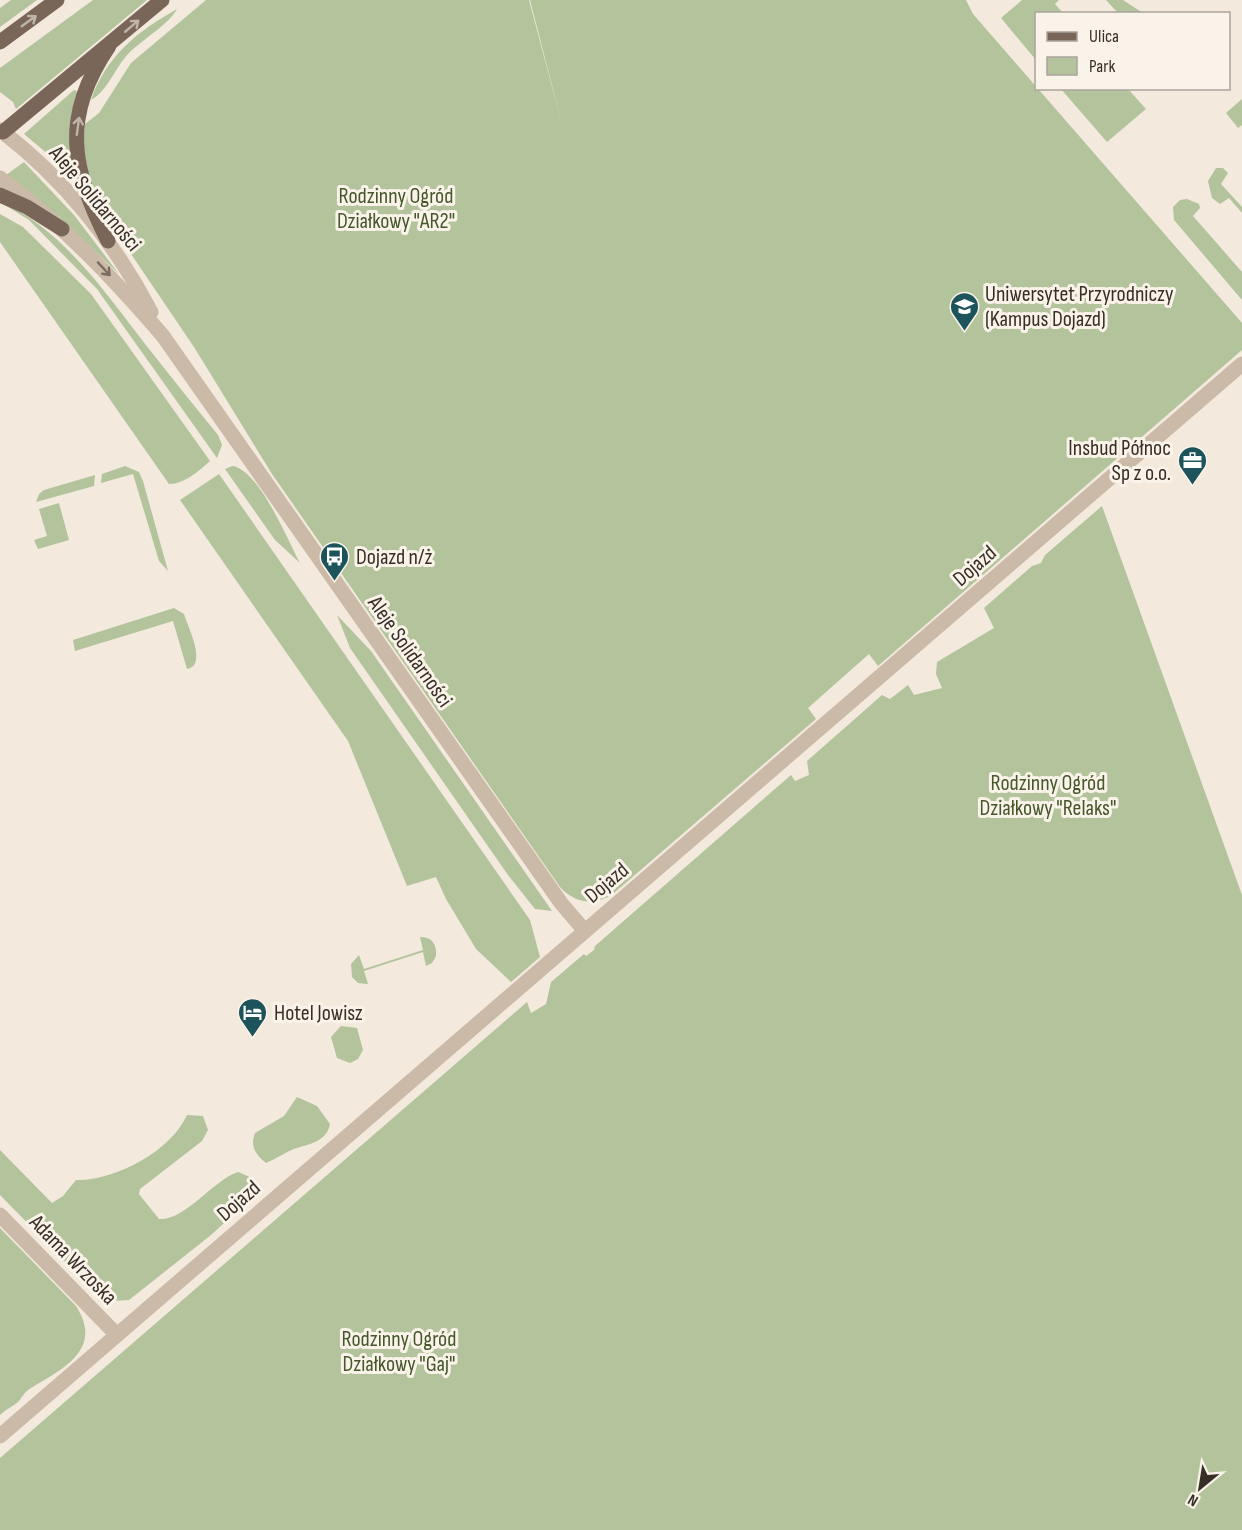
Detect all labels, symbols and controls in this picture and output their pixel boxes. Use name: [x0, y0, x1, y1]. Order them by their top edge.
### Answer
legend: [1035, 12, 1230, 90]
one-way arrow: [20, 15, 36, 27]
one-way arrow: [124, 19, 140, 32]
text: Ulica: [1089, 26, 1119, 47]
text: Park: [1089, 56, 1115, 77]
one-way arrow: [72, 117, 83, 137]
street label: Aleje Solidarności: [42, 140, 147, 257]
park label: Rodzinny Ogród Działkowy "AR2": [337, 183, 455, 235]
one-way arrow: [97, 262, 111, 277]
place label: Uniwersytet Przyrodniczy (Kampus Dojazd): [985, 281, 1174, 333]
school or university icon: Uniwersytet Przyrodniczy (Kampus Dojazd): [948, 290, 980, 332]
place label: Insbud Północ Sp z o.o.: [1068, 435, 1171, 487]
office icon: Insbud Północ Sp z o.o.: [1176, 444, 1208, 486]
bus stop icon: Dojazd n/ż: [319, 540, 351, 582]
street label: Dojazd: [948, 540, 1002, 592]
place label: Dojazd n/ż: [356, 544, 432, 571]
street label: Aleje Solidarności: [361, 590, 458, 713]
park label: Rodzinny Ogród Działkowy "Relaks": [980, 770, 1116, 822]
street label: Dojazd: [579, 857, 634, 909]
hotel icon: Hotel Jowisz: [237, 996, 269, 1038]
place label: Hotel Jowisz: [274, 1000, 363, 1027]
street label: Dojazd: [212, 1175, 266, 1227]
street label: Adama Wrzoska: [23, 1209, 122, 1311]
park label: Rodzinny Ogród Działkowy "Gaj": [342, 1326, 456, 1378]
north arrow: [1170, 1458, 1230, 1518]
text: N: [1185, 1489, 1202, 1510]

